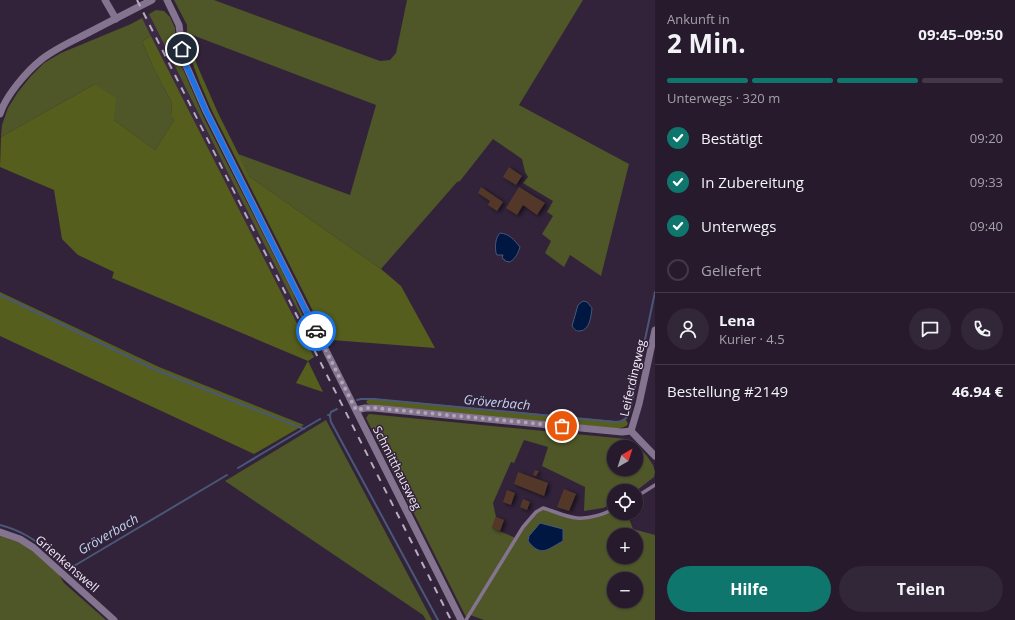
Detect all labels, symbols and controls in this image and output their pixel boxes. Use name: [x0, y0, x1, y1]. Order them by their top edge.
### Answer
text: Ankunft in: [667, 10, 730, 28]
text: 09:45–09:50: [918, 24, 1003, 44]
text: 2 Min.: [667, 25, 746, 61]
pin: [165, 32, 199, 66]
icon: home: [171, 38, 193, 60]
text: Unterwegs · 320 m: [667, 89, 780, 107]
icon: check: [667, 127, 689, 149]
text: Bestätigt: [701, 128, 763, 148]
text: 09:20: [970, 129, 1003, 147]
icon: check: [667, 171, 689, 193]
text: In Zubereitung: [701, 172, 804, 192]
text: 09:33: [970, 173, 1003, 191]
icon: check: [667, 215, 689, 237]
text: Unterwegs: [701, 216, 776, 236]
text: 09:40: [970, 217, 1003, 235]
text: Geliefert: [701, 260, 761, 280]
button: person: [667, 308, 709, 350]
button: chat: [909, 308, 951, 350]
button: phone: [961, 308, 1003, 350]
text: Lena: [719, 310, 755, 330]
courier: [296, 311, 336, 351]
icon: car: [305, 320, 327, 342]
text: Kurier · 4.5: [719, 330, 785, 348]
street label: Leiferdingweg: [615, 337, 650, 418]
text: Bestellung #2149: [667, 381, 788, 401]
text: 46.94 €: [952, 381, 1003, 401]
water label: Gröverbach: [463, 390, 531, 414]
pin: [545, 409, 579, 443]
icon: bag: [551, 415, 573, 437]
street label: Schmitthausweg: [369, 423, 426, 513]
north arrow: [607, 440, 643, 476]
map controls: [607, 440, 643, 608]
button: locate: [607, 484, 643, 520]
water label: Gröverbach: [74, 509, 142, 559]
button: +: [607, 528, 643, 564]
street label: Grienkenswell: [32, 531, 103, 596]
button: Hilfe: [667, 566, 831, 612]
button: Teilen: [839, 566, 1003, 612]
button: −: [607, 572, 643, 608]

